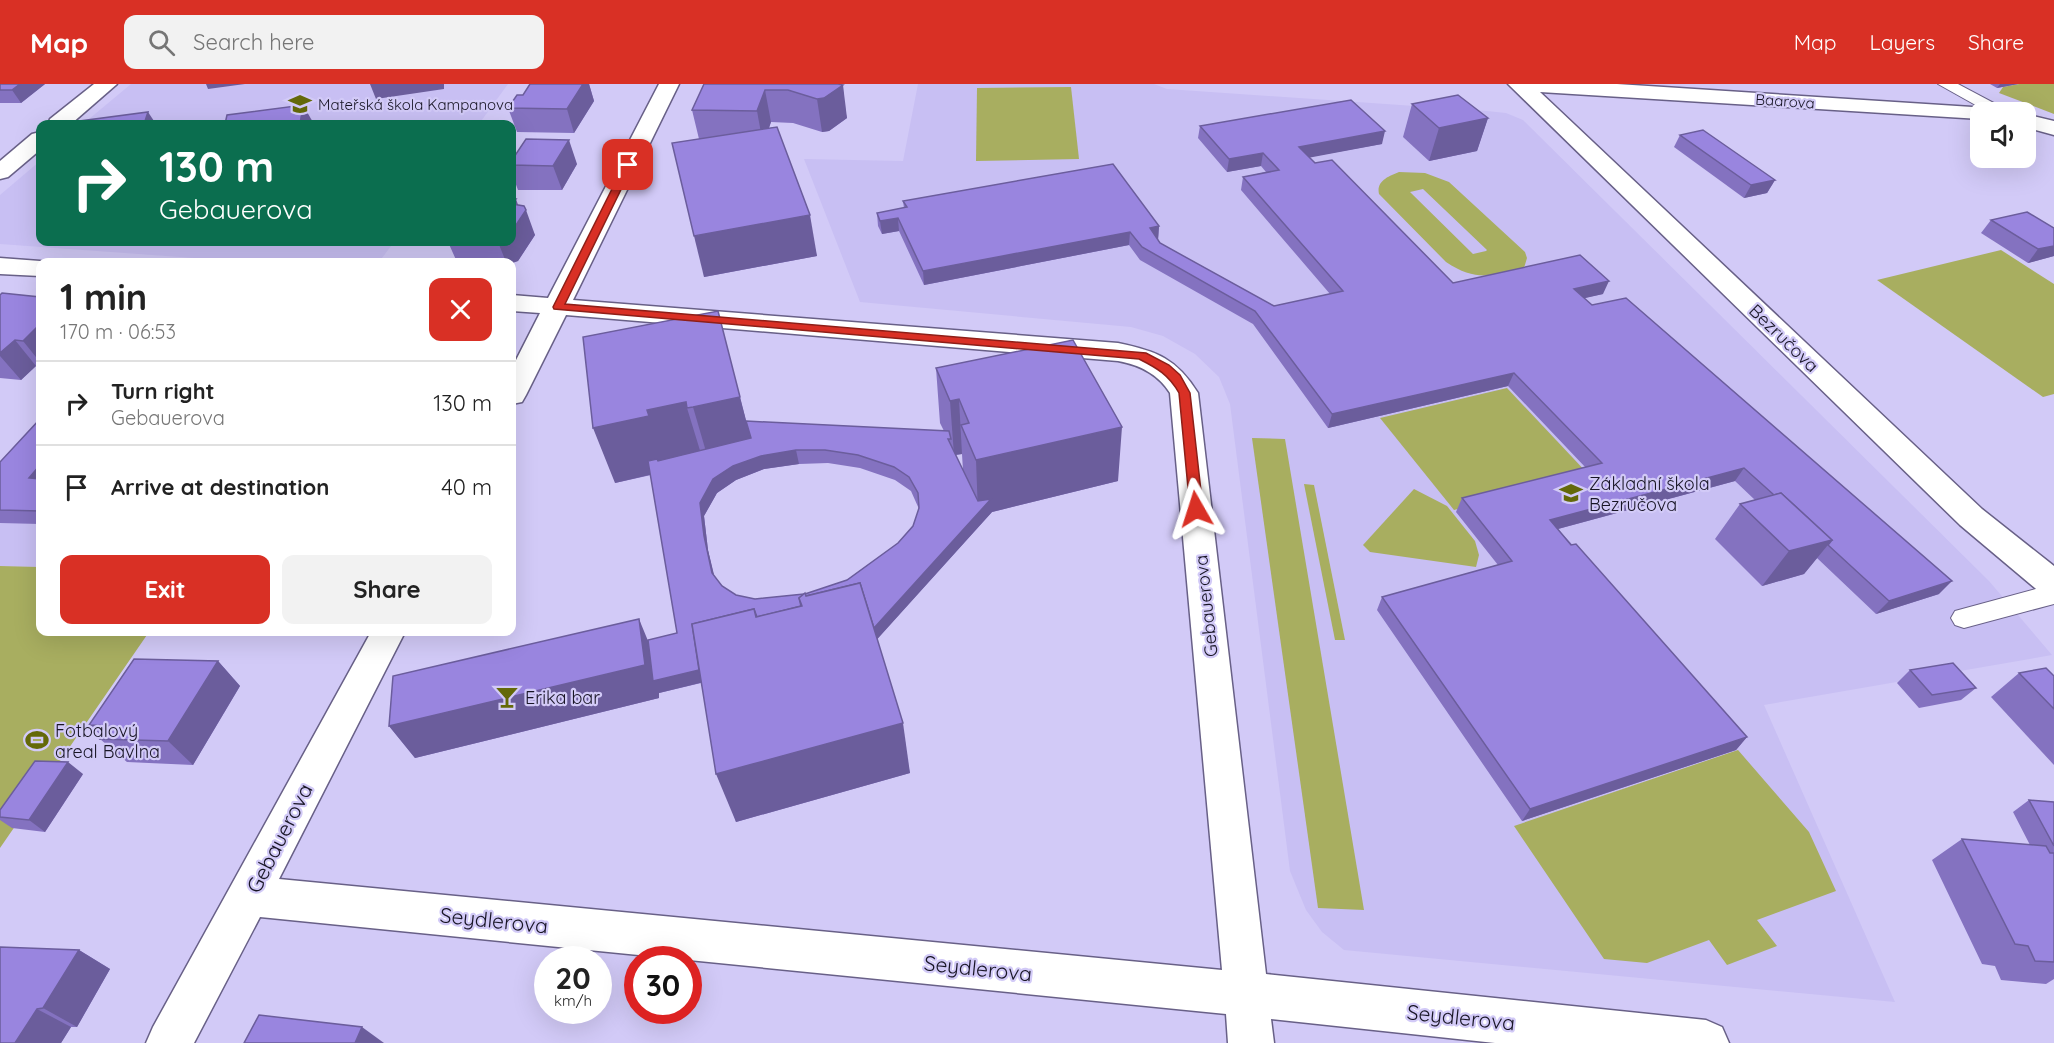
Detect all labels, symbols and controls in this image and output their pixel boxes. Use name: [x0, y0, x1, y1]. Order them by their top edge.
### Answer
search box: [124, 15, 544, 69]
text: Map: [30, 25, 88, 60]
icon: search: [145, 26, 178, 59]
text: Search here: [193, 28, 315, 56]
text: Map: [1794, 29, 1837, 55]
text: Layers: [1870, 29, 1935, 55]
text: Share: [1968, 29, 2024, 55]
street label: Baarova: [1755, 89, 1815, 113]
school or university icon: Mateřská škola Kampanova: [287, 91, 313, 117]
place label: Mateřská škola Kampanova: [318, 95, 513, 114]
map controls: [1970, 102, 2036, 168]
button: sound: [1970, 102, 2036, 168]
pin: [602, 139, 653, 190]
text: 130 m: [159, 140, 274, 193]
icon: right: [60, 144, 138, 222]
icon: arrive: [611, 148, 644, 181]
text: Gebauerova: [159, 192, 313, 226]
text: 1 min: [60, 274, 147, 319]
button: close: [429, 278, 492, 341]
street label: Bezručova: [1744, 299, 1824, 377]
text: 170 m · 06:53: [60, 319, 176, 344]
text: Turn right: [111, 377, 215, 405]
icon: right: [60, 387, 93, 420]
text: 130 m: [433, 389, 492, 417]
text: Gebauerova: [111, 405, 225, 430]
icon: arrive: [60, 471, 93, 504]
place label: Základní škola Bezručova: [1589, 472, 1710, 516]
text: Arrive at destination: [111, 473, 329, 501]
text: 40 m: [441, 473, 492, 501]
position arrow: [1164, 477, 1228, 541]
school or university icon: Základní škola Bezručova: [1558, 480, 1584, 506]
street label: Gebauerova: [1189, 554, 1223, 658]
button: Exit: [60, 555, 270, 624]
button: Share: [282, 555, 492, 624]
bar icon: Erika bar: [494, 684, 520, 710]
place label: Erika bar: [525, 686, 600, 709]
place label: Fotbalový areal Bavlna: [55, 719, 160, 763]
sports icon: Fotbalový areal Bavlna: [24, 727, 50, 753]
street label: Gebauerova: [240, 779, 318, 897]
street label: Seydlerova: [439, 901, 549, 939]
speed limit sign: 30: [624, 946, 702, 1024]
street label: Seydlerova: [923, 949, 1033, 987]
text: 20: [555, 959, 591, 997]
text: km/h: [554, 991, 592, 1010]
street label: Seydlerova: [1406, 998, 1516, 1036]

